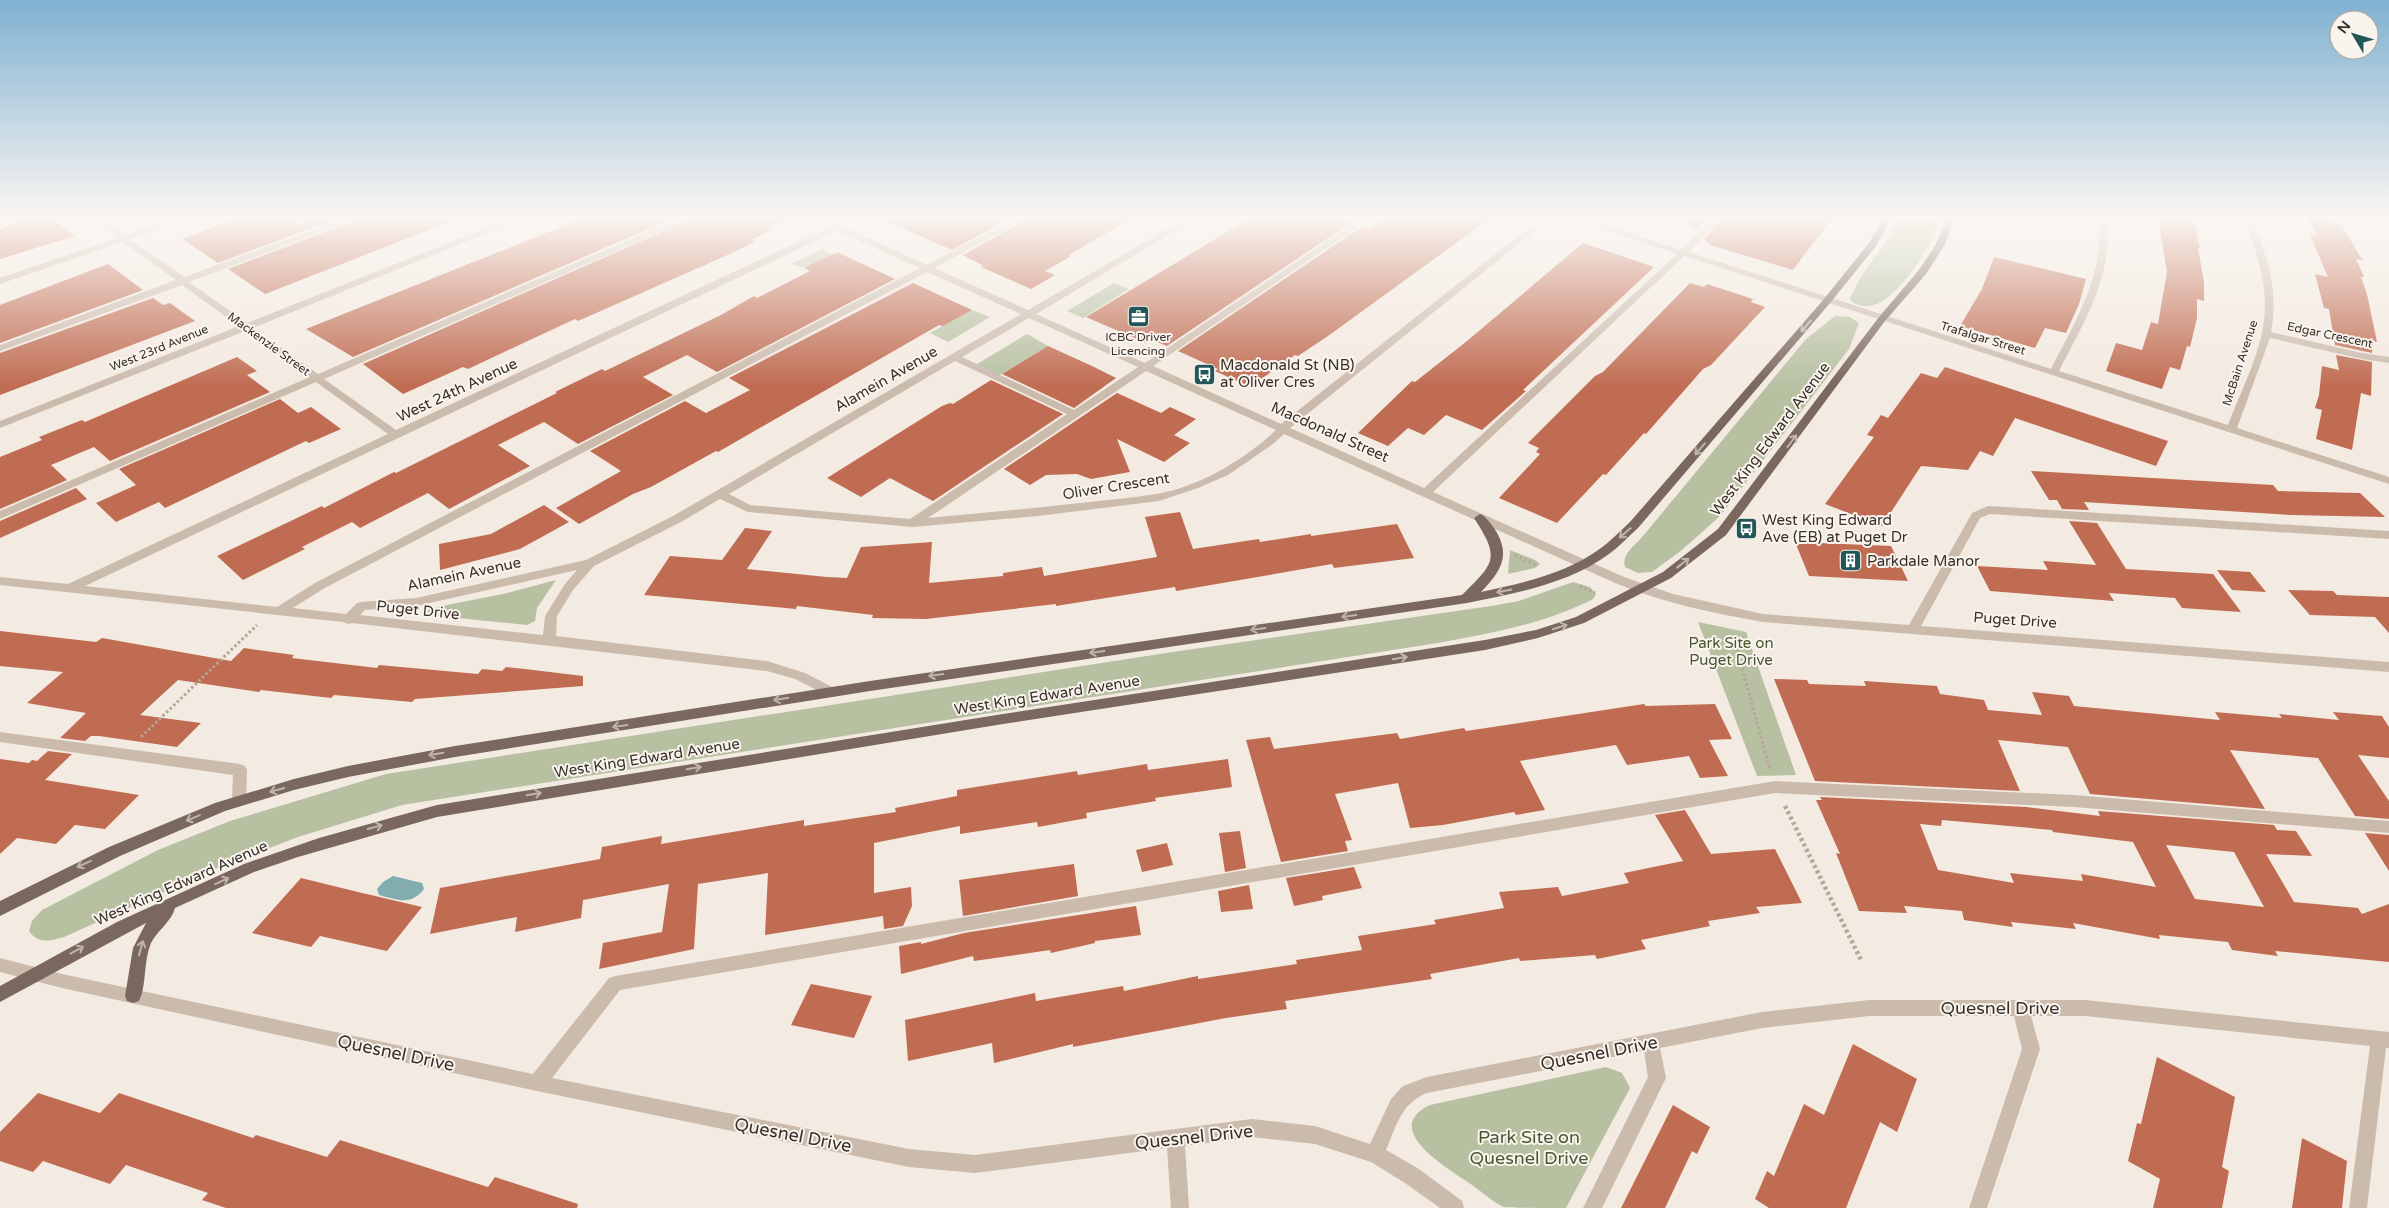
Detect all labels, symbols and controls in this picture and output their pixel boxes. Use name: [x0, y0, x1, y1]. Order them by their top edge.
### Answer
north arrow: [2329, 10, 2379, 60]
text: N: [2334, 18, 2354, 37]
office icon: ICBC Driver Licencing: [1126, 304, 1150, 328]
street label: Mackenzie Street: [225, 309, 313, 379]
street label: Trafalgar Street: [1939, 318, 2028, 358]
street label: McBain Avenue: [2220, 318, 2261, 408]
one-way arrow: [1800, 319, 1812, 332]
street label: Edgar Crescent: [2286, 319, 2375, 351]
street label: West 23rd Avenue: [108, 322, 210, 374]
place label: ICBC Driver Licencing: [1105, 330, 1171, 358]
street label: Alamein Avenue: [831, 342, 941, 416]
street label: West 24th Avenue: [394, 354, 520, 426]
place label: Macdonald St (NB) at Oliver Cres: [1220, 356, 1354, 391]
street label: West King Edward Avenue: [1706, 359, 1834, 519]
bus stop icon: Macdonald St (NB) at Oliver Cres: [1192, 362, 1216, 386]
street label: Macdonald Street: [1268, 398, 1392, 466]
one-way arrow: [1787, 434, 1797, 448]
one-way arrow: [1695, 442, 1706, 455]
street label: Oliver Crescent: [1061, 469, 1171, 503]
place label: West King Edward Ave (EB) at Puget Dr: [1762, 511, 1908, 546]
bus stop icon: West King Edward Ave (EB) at Puget Dr: [1734, 517, 1758, 541]
one-way arrow: [1619, 527, 1632, 538]
building icon: Parkdale Manor: [1839, 549, 1863, 573]
place label: Parkdale Manor: [1867, 552, 1980, 570]
street label: Alamein Avenue: [405, 553, 523, 595]
one-way arrow: [1676, 557, 1689, 568]
one-way arrow: [1497, 587, 1513, 596]
street label: Puget Drive: [375, 597, 461, 623]
street label: Puget Drive: [1973, 608, 2057, 632]
one-way arrow: [1341, 611, 1357, 621]
one-way arrow: [1551, 622, 1567, 631]
one-way arrow: [1250, 624, 1266, 634]
park label: Park Site on Puget Drive: [1688, 634, 1774, 669]
one-way arrow: [1090, 647, 1106, 657]
one-way arrow: [1392, 653, 1408, 663]
one-way arrow: [929, 671, 945, 681]
street label: West King Edward Avenue: [953, 671, 1141, 719]
one-way arrow: [773, 695, 789, 705]
one-way arrow: [613, 721, 629, 731]
street label: West King Edward Avenue: [553, 734, 741, 782]
one-way arrow: [428, 749, 444, 759]
one-way arrow: [686, 763, 702, 773]
one-way arrow: [270, 785, 286, 795]
one-way arrow: [526, 789, 542, 799]
one-way arrow: [186, 814, 202, 823]
one-way arrow: [366, 821, 382, 831]
street label: West King Edward Avenue: [92, 837, 270, 929]
one-way arrow: [77, 859, 92, 869]
one-way arrow: [214, 875, 229, 885]
one-way arrow: [137, 941, 146, 957]
one-way arrow: [69, 945, 84, 955]
street label: Quesnel Drive: [1941, 997, 2059, 1019]
street label: Quesnel Drive: [336, 1030, 456, 1076]
street label: Quesnel Drive: [1539, 1031, 1659, 1075]
street label: Quesnel Drive: [733, 1113, 853, 1157]
street label: Quesnel Drive: [1134, 1120, 1254, 1154]
park label: Park Site on Quesnel Drive: [1470, 1126, 1588, 1169]

